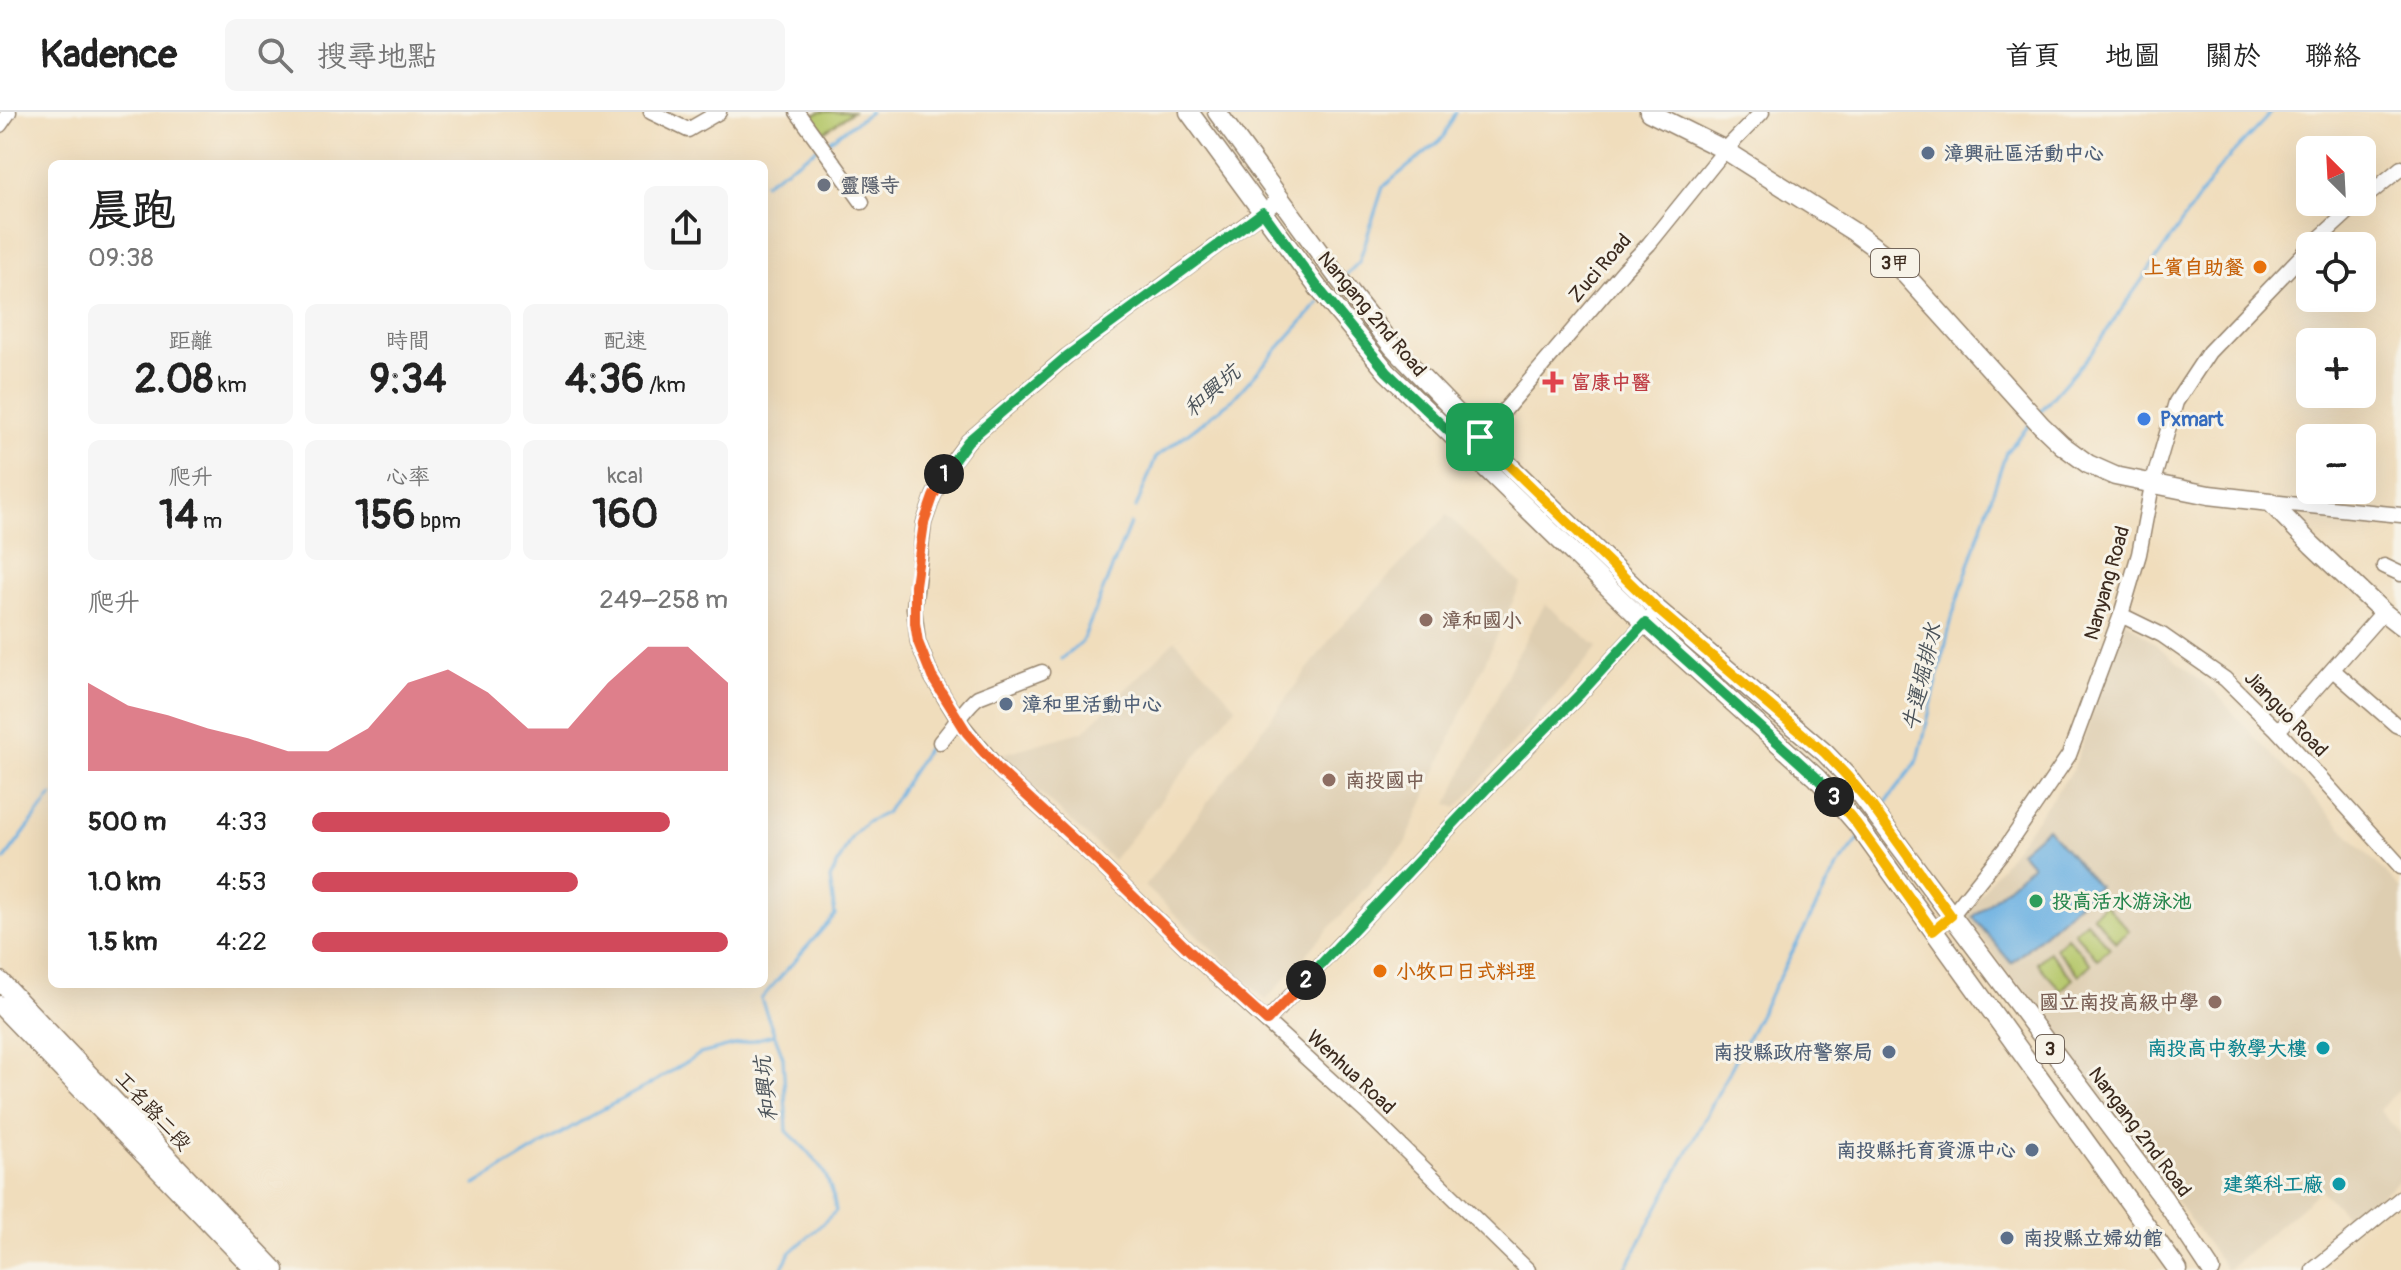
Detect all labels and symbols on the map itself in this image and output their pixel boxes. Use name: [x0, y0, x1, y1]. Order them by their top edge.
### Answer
north arrow: [2296, 136, 2376, 216]
place label: 漳興社區活動中心: [1944, 141, 2104, 166]
marker: 漳興社區活動中心: [1919, 144, 1937, 162]
place label: 靈隱寺: [840, 173, 900, 198]
marker: 靈隱寺: [815, 176, 833, 194]
street label: Zuci Road: [1563, 228, 1637, 308]
street label: Nangang 2nd Road: [1312, 246, 1432, 382]
road number: 3甲: [1871, 249, 1919, 277]
place label: 上賓自助餐: [2144, 255, 2244, 280]
marker: 上賓自助餐: [2251, 258, 2269, 276]
water label: 和興坑: [1178, 357, 1248, 423]
place label: 富康中醫: [1571, 370, 1651, 395]
marker: 富康中醫: [1542, 371, 1564, 393]
pin: [1446, 403, 1514, 471]
place label: Pxmart: [2160, 407, 2224, 432]
marker: Pxmart: [2135, 410, 2153, 428]
pin: 1: [924, 454, 964, 494]
street label: Nanyang Road: [2079, 523, 2135, 643]
place label: 漳和國小: [1442, 608, 1522, 633]
marker: 漳和國小: [1417, 611, 1435, 629]
water label: 牛運堀排水: [1896, 619, 1948, 734]
street label: Jianguo Road: [2239, 666, 2333, 762]
place label: 漳和里活動中心: [1022, 692, 1162, 717]
marker: 漳和里活動中心: [997, 695, 1015, 713]
place label: 南投國中: [1345, 768, 1425, 793]
marker: 南投國中: [1320, 771, 1338, 789]
pin: 3: [1814, 777, 1854, 817]
place label: 投高活水游泳池: [2052, 889, 2192, 914]
marker: 投高活水游泳池: [2027, 892, 2045, 910]
place label: 小牧口日式料理: [1396, 959, 1536, 984]
pin: 2: [1286, 960, 1326, 1000]
marker: 小牧口日式料理: [1371, 962, 1389, 980]
place label: 國立南投高級中學: [2039, 990, 2199, 1015]
marker: 國立南投高級中學: [2206, 993, 2224, 1011]
street label: Wenhua Road: [1301, 1025, 1401, 1119]
road number: 3: [2036, 1035, 2064, 1063]
place label: 南投高中教學大樓: [2147, 1036, 2307, 1061]
marker: 南投高中教學大樓: [2314, 1039, 2332, 1057]
place label: 南投縣政府警察局: [1713, 1040, 1873, 1065]
marker: 南投縣政府警察局: [1880, 1043, 1898, 1061]
water label: 和興坑: [748, 1053, 783, 1123]
street label: Nangang 2nd Road: [2083, 1062, 2197, 1202]
street label: 工名路二段: [110, 1066, 196, 1156]
place label: 南投縣托育資源中心: [1836, 1138, 2016, 1163]
marker: 南投縣托育資源中心: [2023, 1141, 2041, 1159]
place label: 建築科工廠: [2223, 1172, 2323, 1197]
marker: 建築科工廠: [2330, 1175, 2348, 1193]
place label: 南投縣立婦幼館: [2023, 1226, 2163, 1251]
marker: 南投縣立婦幼館: [1998, 1229, 2016, 1247]

